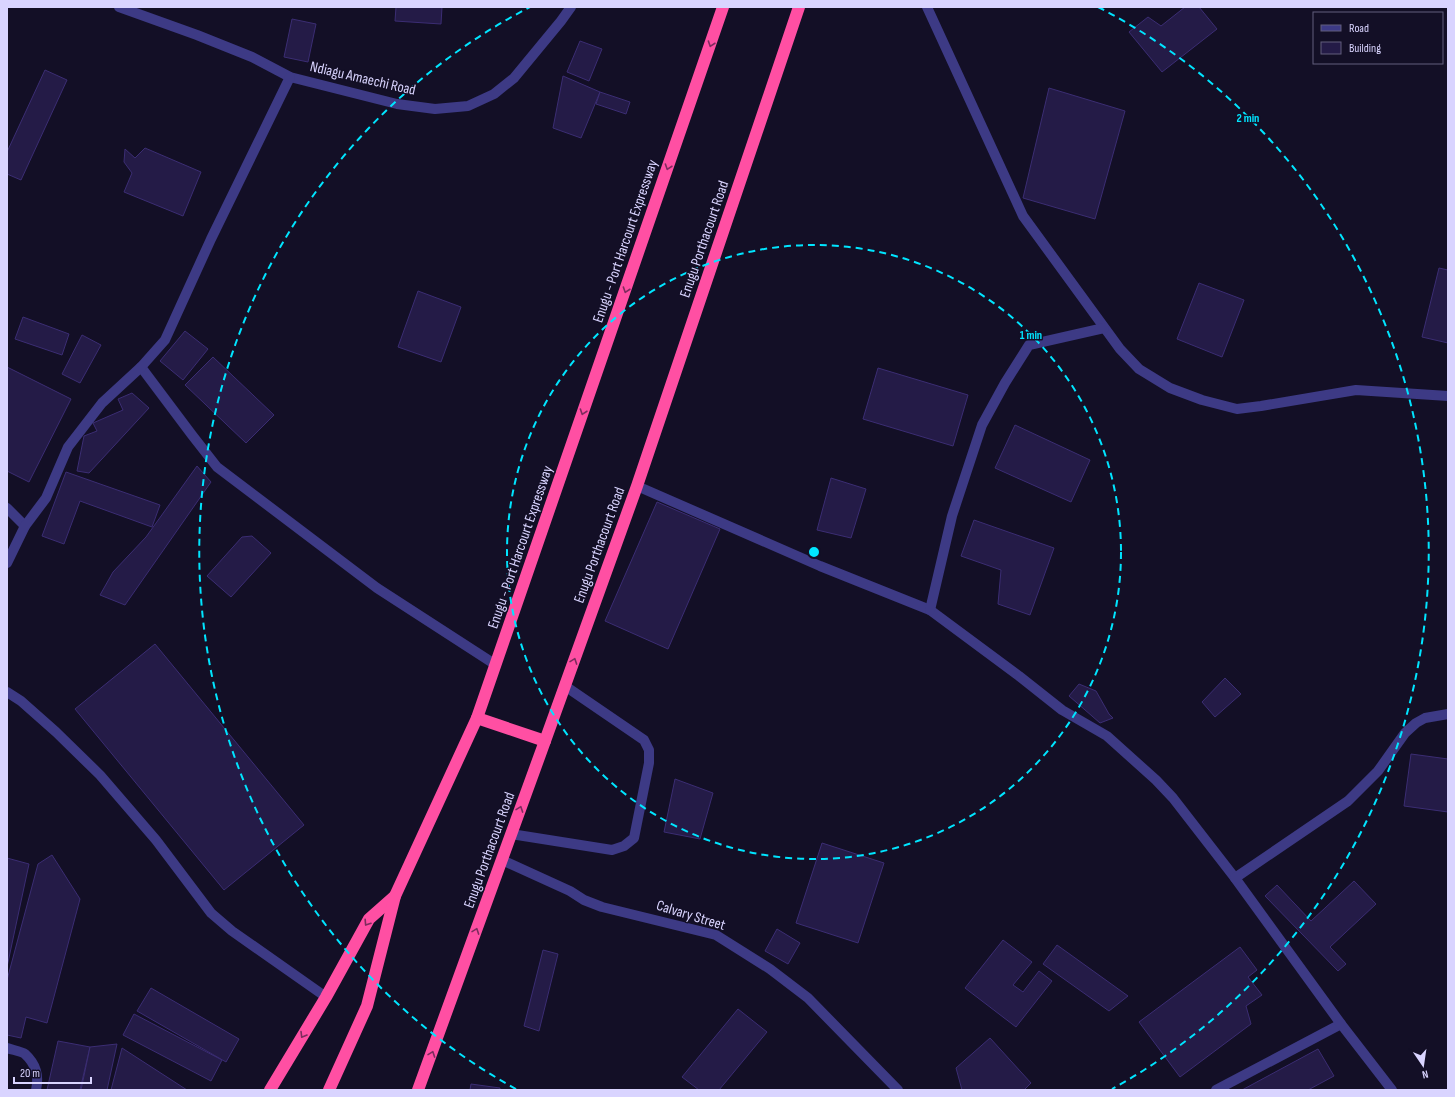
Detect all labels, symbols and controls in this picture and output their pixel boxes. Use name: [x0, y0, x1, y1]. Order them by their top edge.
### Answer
legend: [1313, 12, 1443, 64]
text: Road: [1349, 21, 1369, 36]
one-way arrow: [707, 40, 715, 47]
text: Building: [1349, 41, 1381, 56]
street label: Ndiagu Amaechi Road: [308, 57, 418, 100]
text: 2 min: [1237, 111, 1259, 126]
street label: Enugu - Port Harcourt Expressway: [589, 157, 662, 325]
one-way arrow: [664, 163, 673, 170]
street label: Enugu Porthacourt Road: [676, 178, 733, 300]
one-way arrow: [622, 286, 630, 293]
text: 1 min: [1020, 328, 1042, 343]
one-way arrow: [579, 409, 588, 416]
street label: Enugu - Port Harcourt Expressway: [484, 463, 557, 631]
street label: Enugu Porthacourt Road: [570, 485, 629, 606]
centre of rings: [807, 545, 821, 559]
one-way arrow: [570, 657, 578, 664]
street label: Enugu Porthacourt Road: [460, 790, 519, 911]
one-way arrow: [516, 806, 524, 813]
street label: Calvary Street: [654, 896, 728, 935]
one-way arrow: [365, 919, 372, 926]
one-way arrow: [472, 928, 480, 935]
one-way arrow: [300, 1031, 307, 1038]
north arrow: [1403, 1045, 1443, 1085]
one-way arrow: [427, 1050, 436, 1057]
scale bar: [14, 1059, 91, 1085]
text: 20 m: [20, 1066, 40, 1081]
text: N: [1421, 1067, 1429, 1081]

